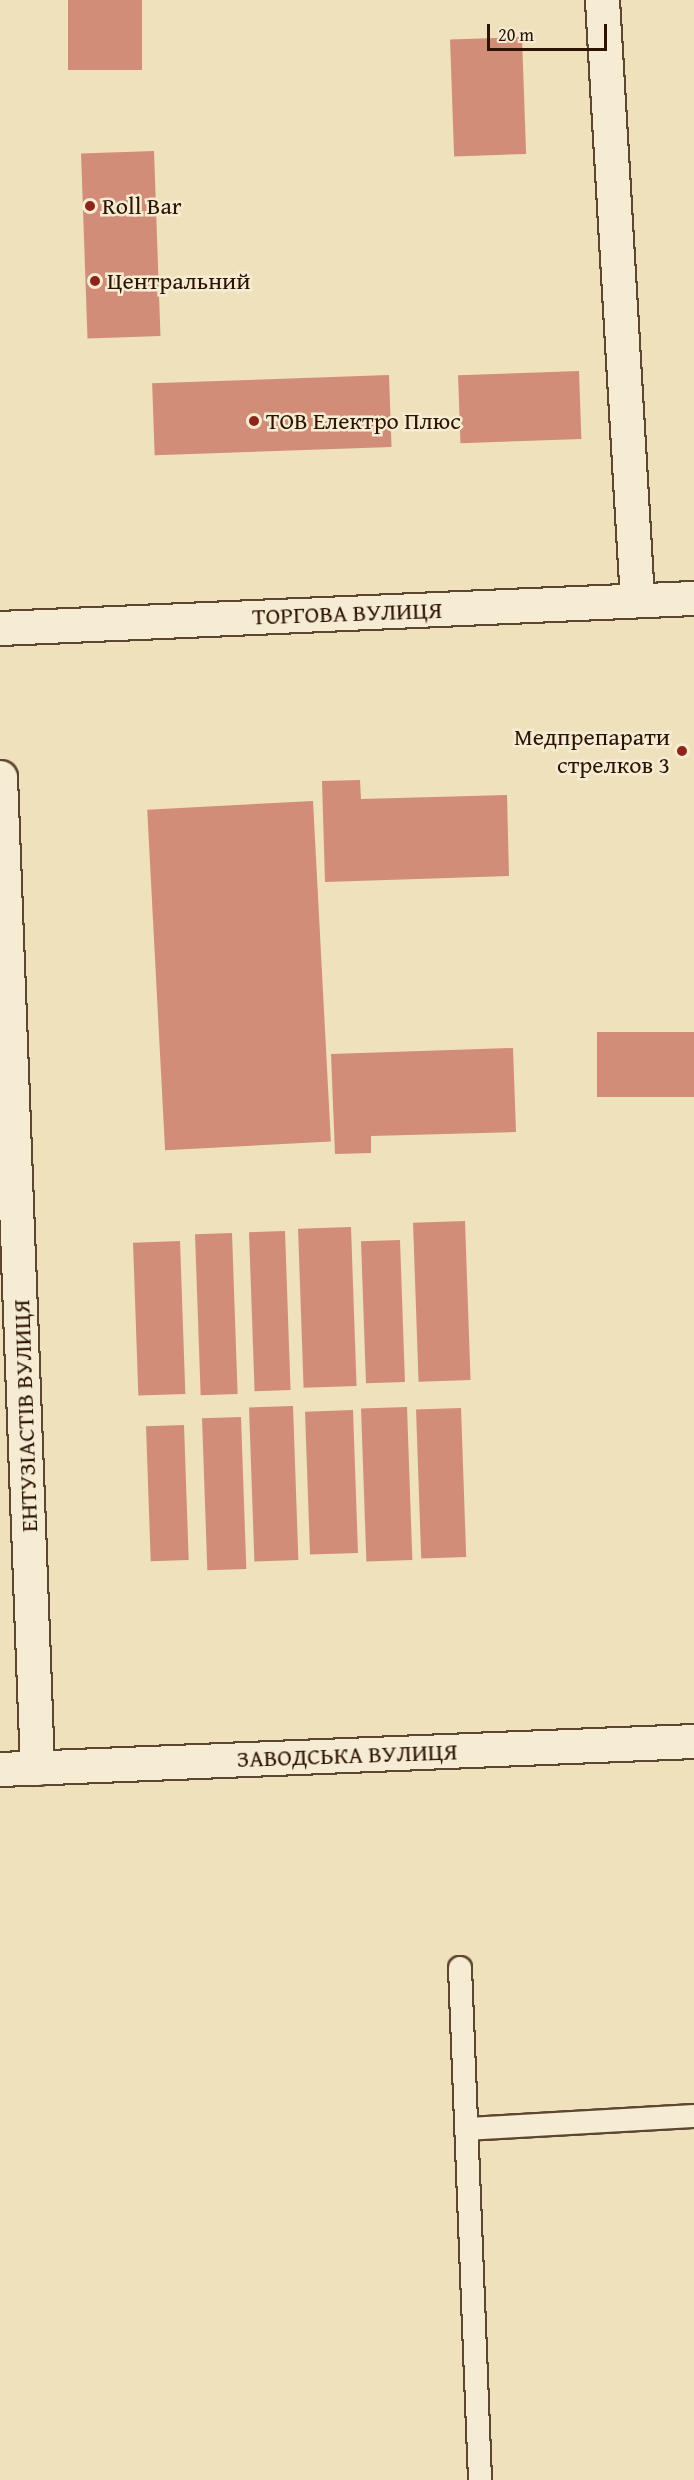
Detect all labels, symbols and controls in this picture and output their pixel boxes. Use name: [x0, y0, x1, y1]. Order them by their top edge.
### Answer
scale bar: [490, 12, 610, 50]
text: 20 m: [498, 21, 534, 48]
place label: Roll Bar: [102, 192, 182, 220]
marker: Roll Bar: [83, 199, 97, 213]
place label: Центральний: [107, 267, 251, 295]
marker: Центральний: [88, 274, 102, 288]
place label: ТОВ Електро Плюс: [266, 407, 461, 435]
marker: ТОВ Електро Плюс: [247, 414, 261, 428]
street label: ТОРГОВА ВУЛИЦЯ: [252, 595, 442, 631]
place label: Медпрепарати стрелков 3: [514, 723, 670, 779]
marker: Медпрепарати стрелков 3: [675, 744, 689, 758]
street label: ЕНТУЗІАСТІВ ВУЛИЦЯ: [7, 1299, 43, 1533]
street label: ЗАВОДСЬКА ВУЛИЦЯ: [236, 1737, 458, 1773]

